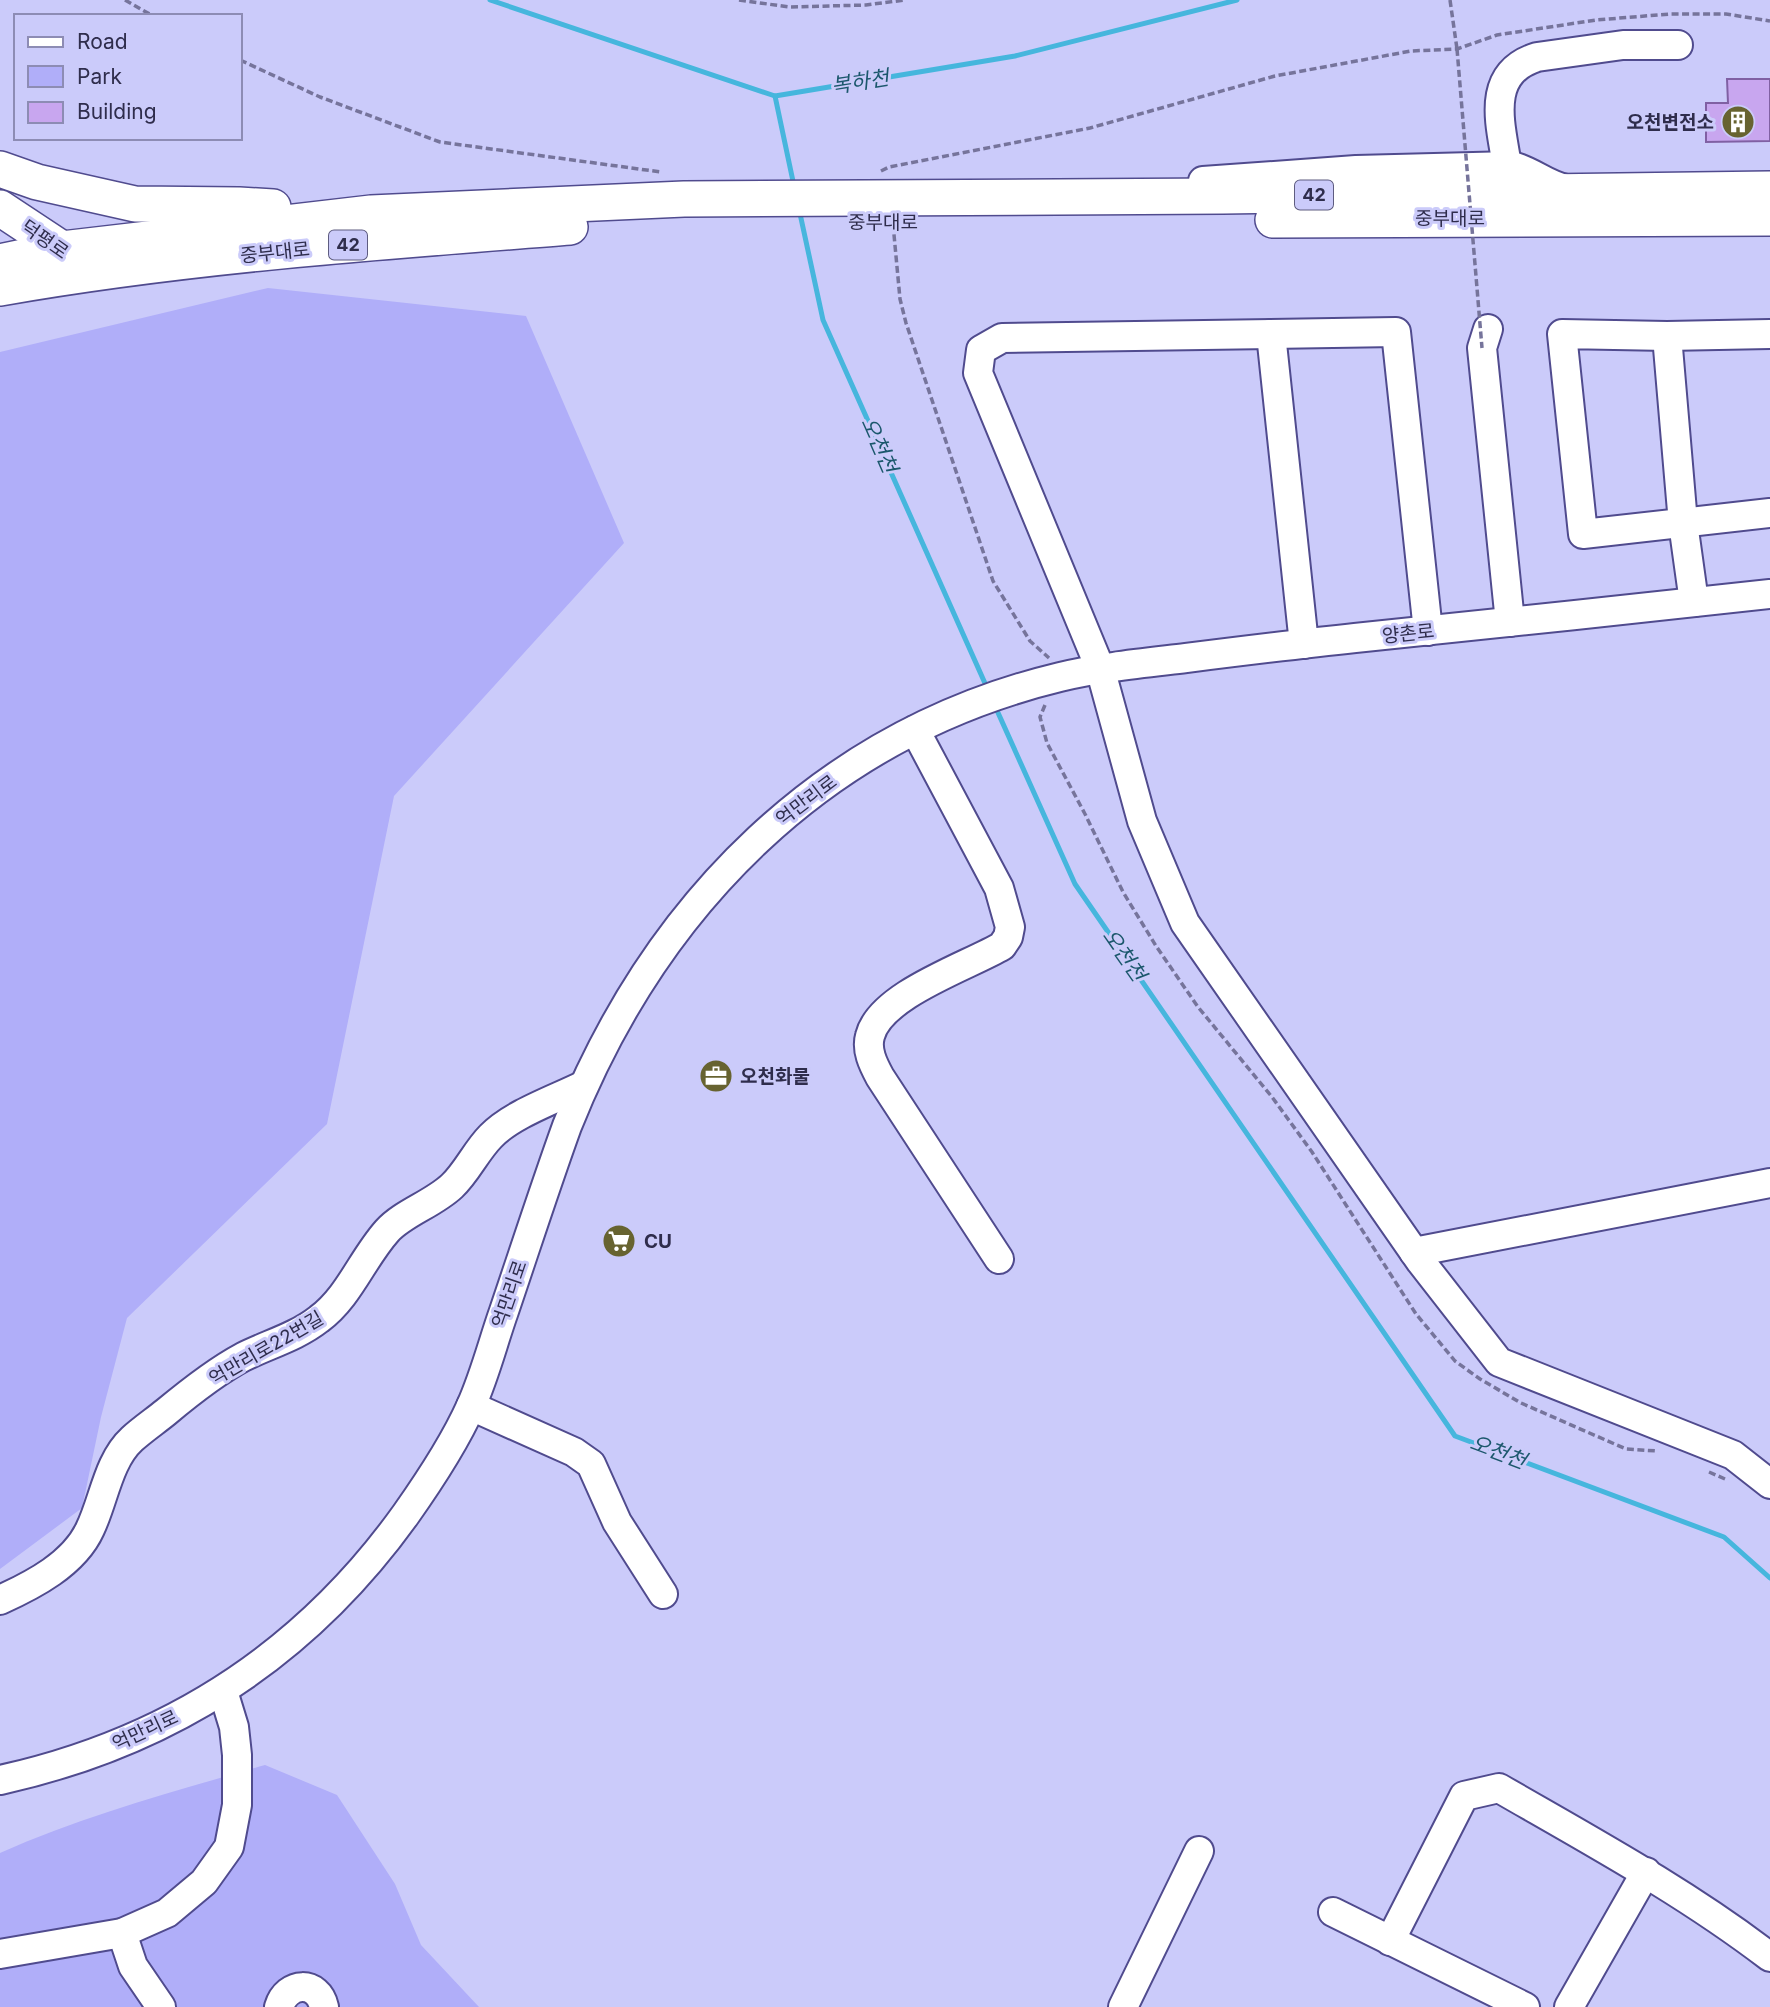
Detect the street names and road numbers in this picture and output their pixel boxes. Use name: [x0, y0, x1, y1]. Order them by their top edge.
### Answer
road number: 42: [1295, 180, 1333, 210]
street label: 중부대로: [1415, 207, 1485, 230]
street label: 중부대로: [848, 211, 918, 234]
street label: 덕평로: [17, 215, 73, 264]
road number: 42: [329, 230, 367, 260]
street label: 중부대로: [239, 237, 311, 268]
street label: 양촌로: [1381, 619, 1435, 648]
street label: 억만리로: [771, 770, 841, 831]
street label: 억만리로: [487, 1257, 532, 1331]
street label: 억만리로22번길: [205, 1306, 327, 1390]
street label: 억만리로: [109, 1705, 182, 1756]

